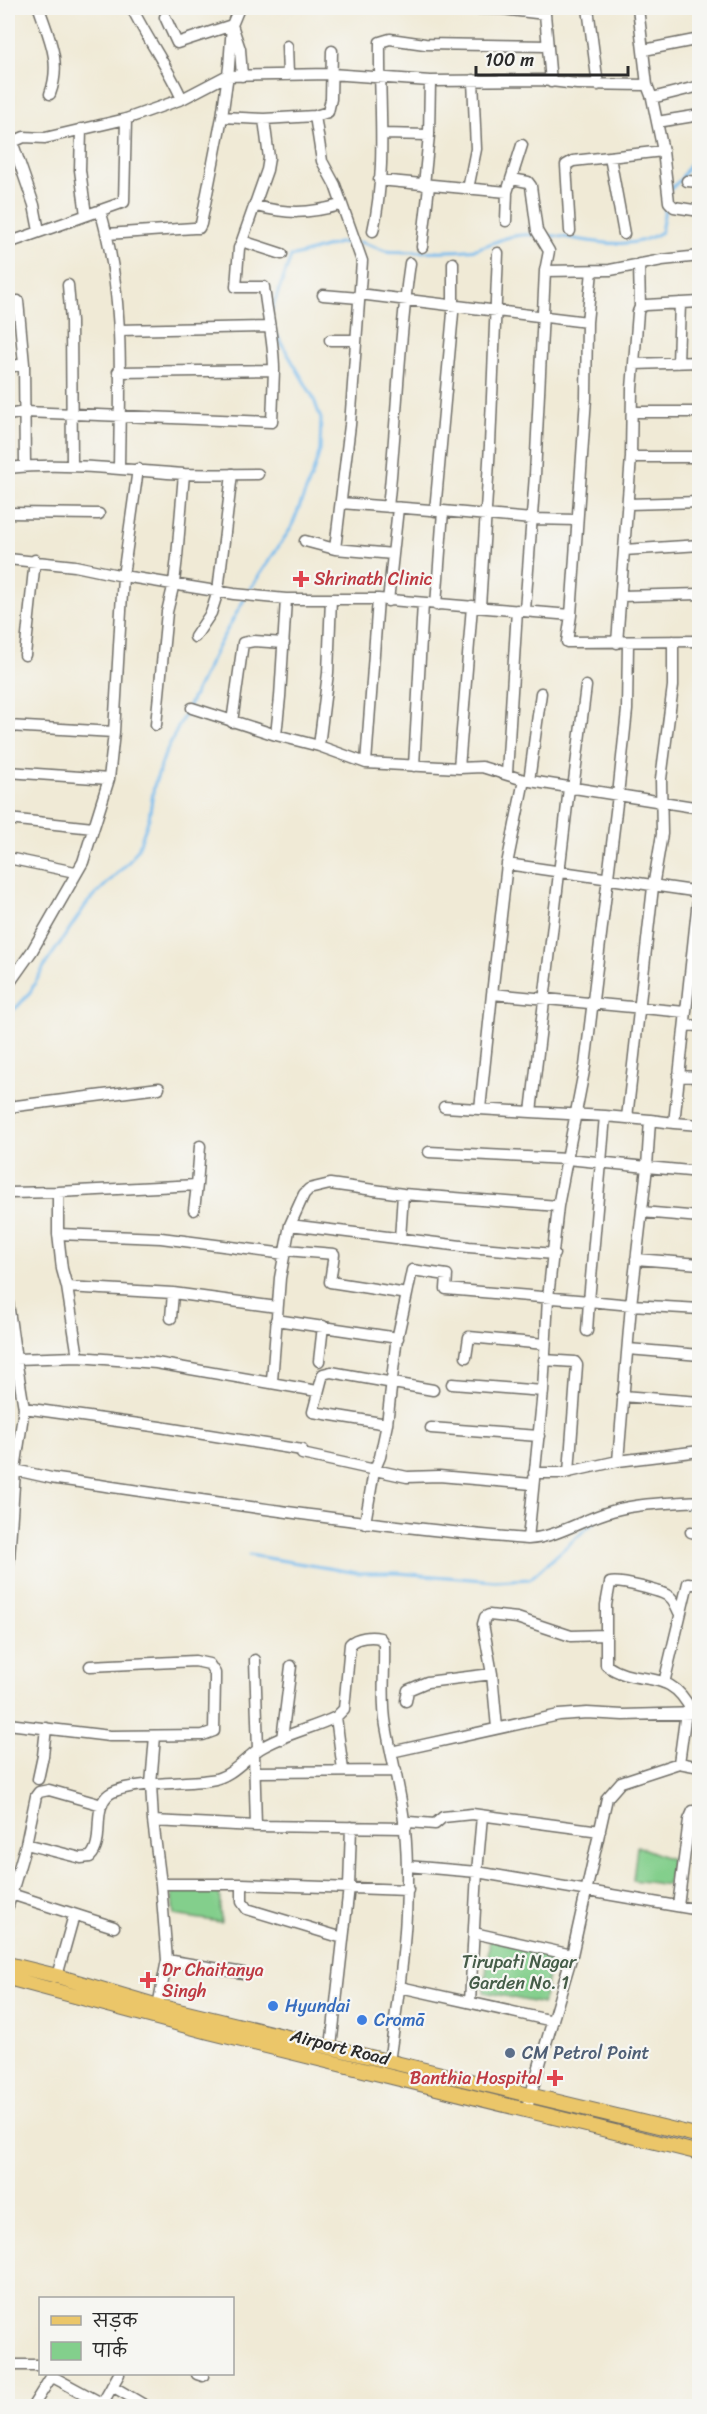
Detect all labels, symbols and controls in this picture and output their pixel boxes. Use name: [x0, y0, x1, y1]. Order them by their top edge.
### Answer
scale bar: [476, 39, 628, 77]
text: 100 m: [485, 44, 534, 76]
place label: Shrinath Clinic: [314, 563, 433, 595]
marker: Shrinath Clinic: [292, 570, 310, 588]
park label: Tirupati Nagar Garden No. 1: [462, 1946, 578, 1999]
place label: Dr Chaitanya Singh: [162, 1954, 264, 2007]
marker: Dr Chaitanya Singh: [139, 1971, 157, 1989]
place label: Hyundai: [285, 1990, 351, 2022]
marker: Hyundai: [266, 1999, 280, 2013]
place label: Cromā: [374, 2004, 426, 2036]
marker: Cromā: [355, 2013, 369, 2027]
street label: Airport Road: [286, 2019, 394, 2075]
place label: CM Petrol Point: [522, 2037, 650, 2069]
marker: CM Petrol Point: [503, 2046, 517, 2060]
place label: Banthia Hospital: [410, 2062, 543, 2094]
marker: Banthia Hospital: [546, 2069, 564, 2087]
legend: [39, 2297, 234, 2375]
text: सड़क: [92, 2305, 138, 2337]
text: पार्क: [92, 2335, 128, 2367]

